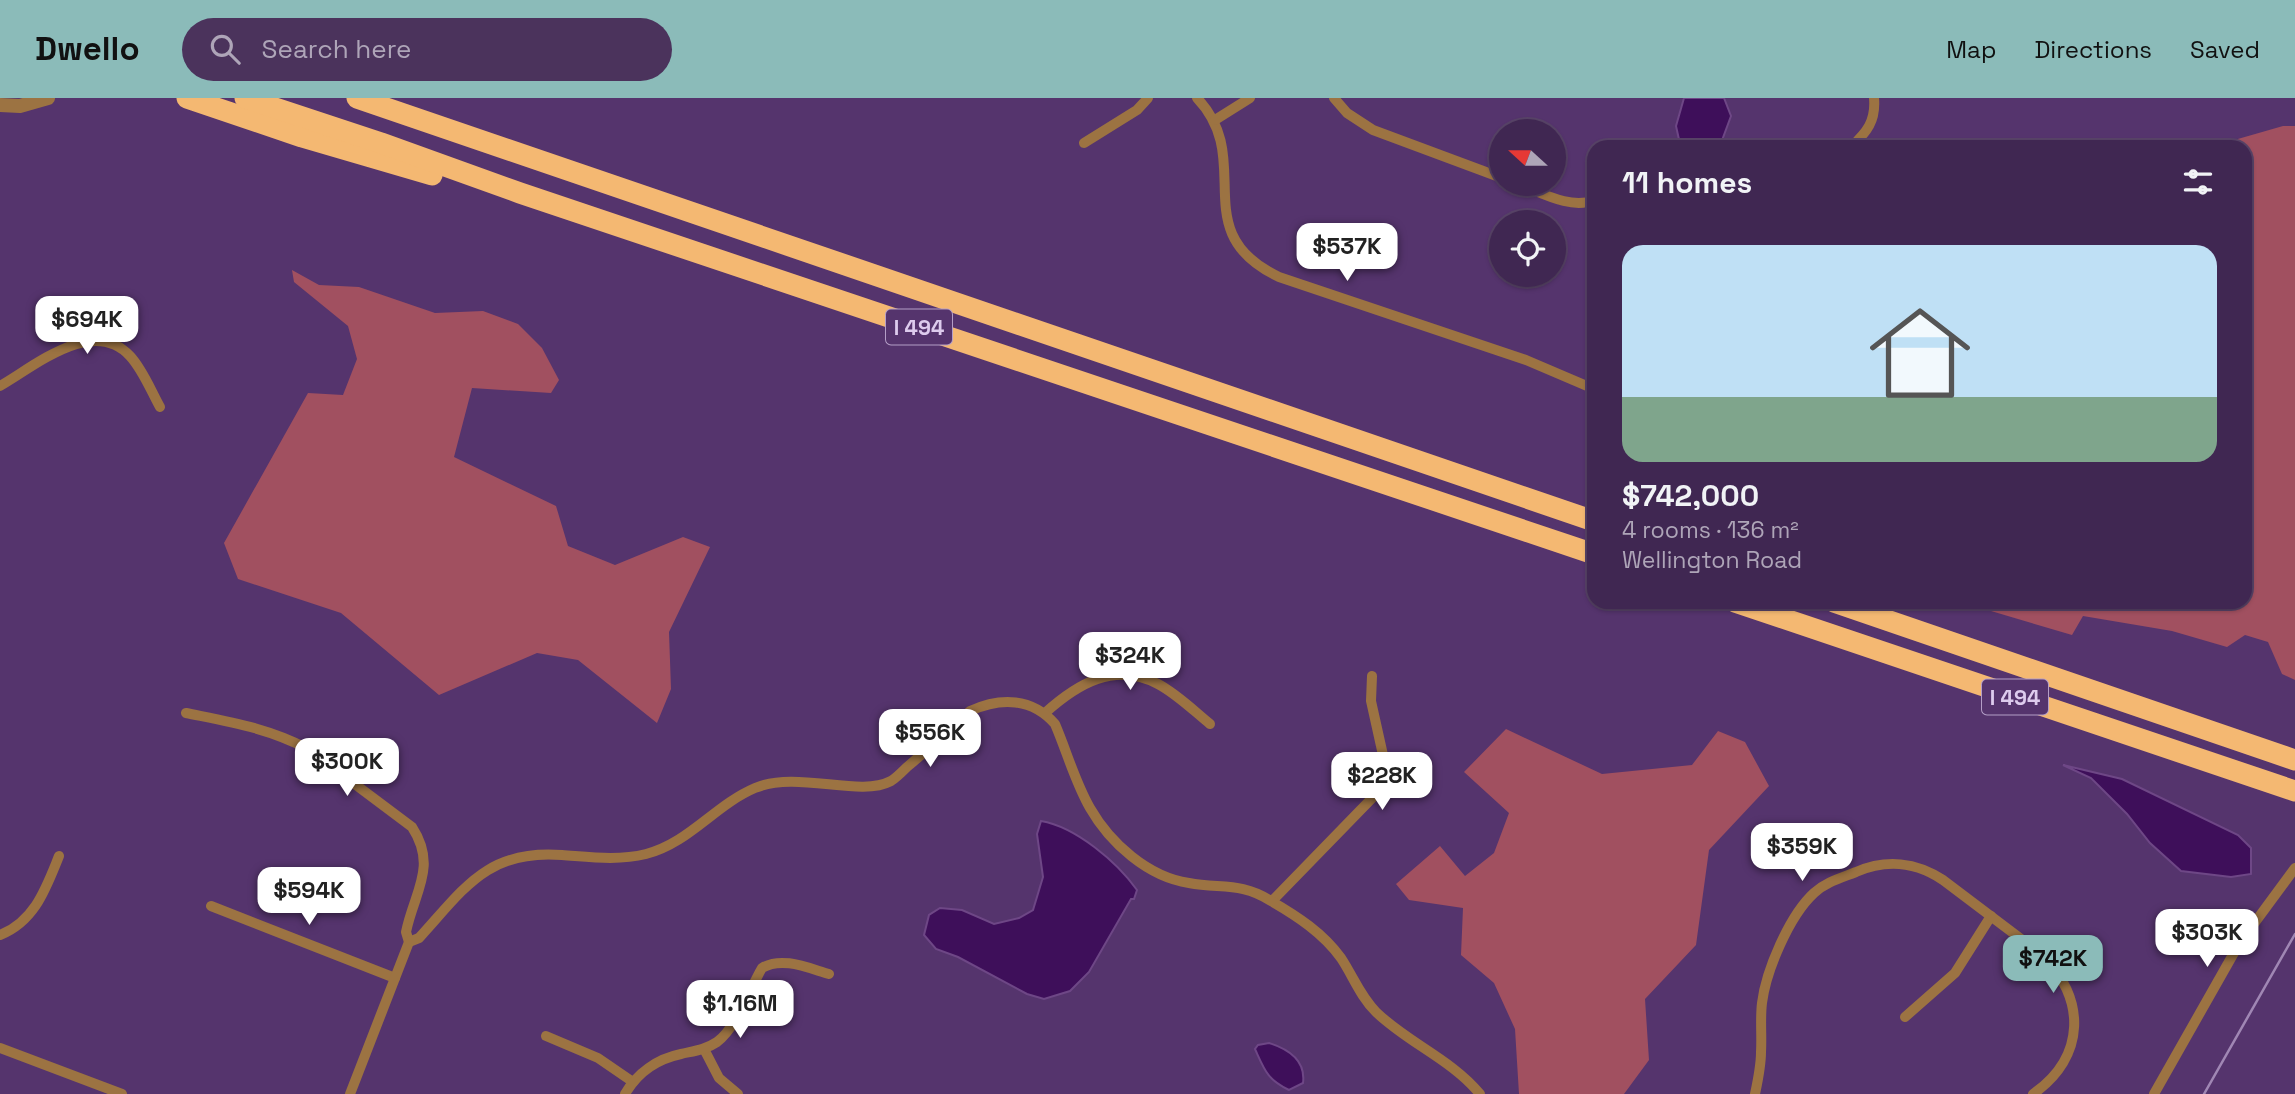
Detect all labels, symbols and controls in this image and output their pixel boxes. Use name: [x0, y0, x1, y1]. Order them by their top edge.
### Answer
search box: [182, 18, 672, 81]
text: Dwello: [35, 28, 140, 70]
icon: search: [206, 30, 244, 68]
text: Search here: [262, 32, 411, 66]
text: Map: [1946, 34, 1996, 65]
text: Directions: [2034, 34, 2152, 65]
text: Saved: [2190, 34, 2260, 65]
north arrow: [1489, 119, 1566, 196]
map controls: [1489, 119, 1566, 287]
text: 11 homes: [1622, 163, 1752, 202]
icon: filters: [2179, 163, 2217, 201]
button: locate: [1489, 210, 1566, 287]
pin: $537K: [1298, 223, 1396, 283]
text: $537K: [1313, 231, 1381, 261]
icon: home: [1857, 290, 1983, 416]
pin: $694K: [38, 296, 136, 356]
text: $694K: [51, 304, 123, 334]
road number: I 494: [886, 310, 952, 344]
text: $742,000: [1622, 476, 1759, 515]
text: 4 rooms · 136 m²: [1622, 515, 1799, 545]
text: Wellington Road: [1622, 545, 1802, 575]
pin: $324K: [1081, 632, 1179, 692]
text: $324K: [1095, 640, 1165, 670]
road number: I 494: [1982, 680, 2048, 714]
pin: $556K: [881, 710, 979, 769]
text: $556K: [895, 717, 965, 747]
pin: $300K: [298, 738, 396, 798]
text: $300K: [311, 746, 383, 776]
pin: $228K: [1333, 752, 1431, 812]
text: $228K: [1347, 760, 1417, 790]
pin: $359K: [1753, 824, 1851, 883]
text: $359K: [1767, 831, 1837, 861]
pin: $594K: [260, 868, 358, 927]
text: $594K: [274, 875, 344, 905]
pin: $303K: [2158, 910, 2256, 969]
text: $303K: [2171, 917, 2243, 947]
pin: $742K: [2004, 936, 2102, 995]
text: $742K: [2019, 943, 2087, 973]
pin: $1.16M: [683, 981, 797, 1040]
text: $1.16M: [703, 988, 777, 1018]

